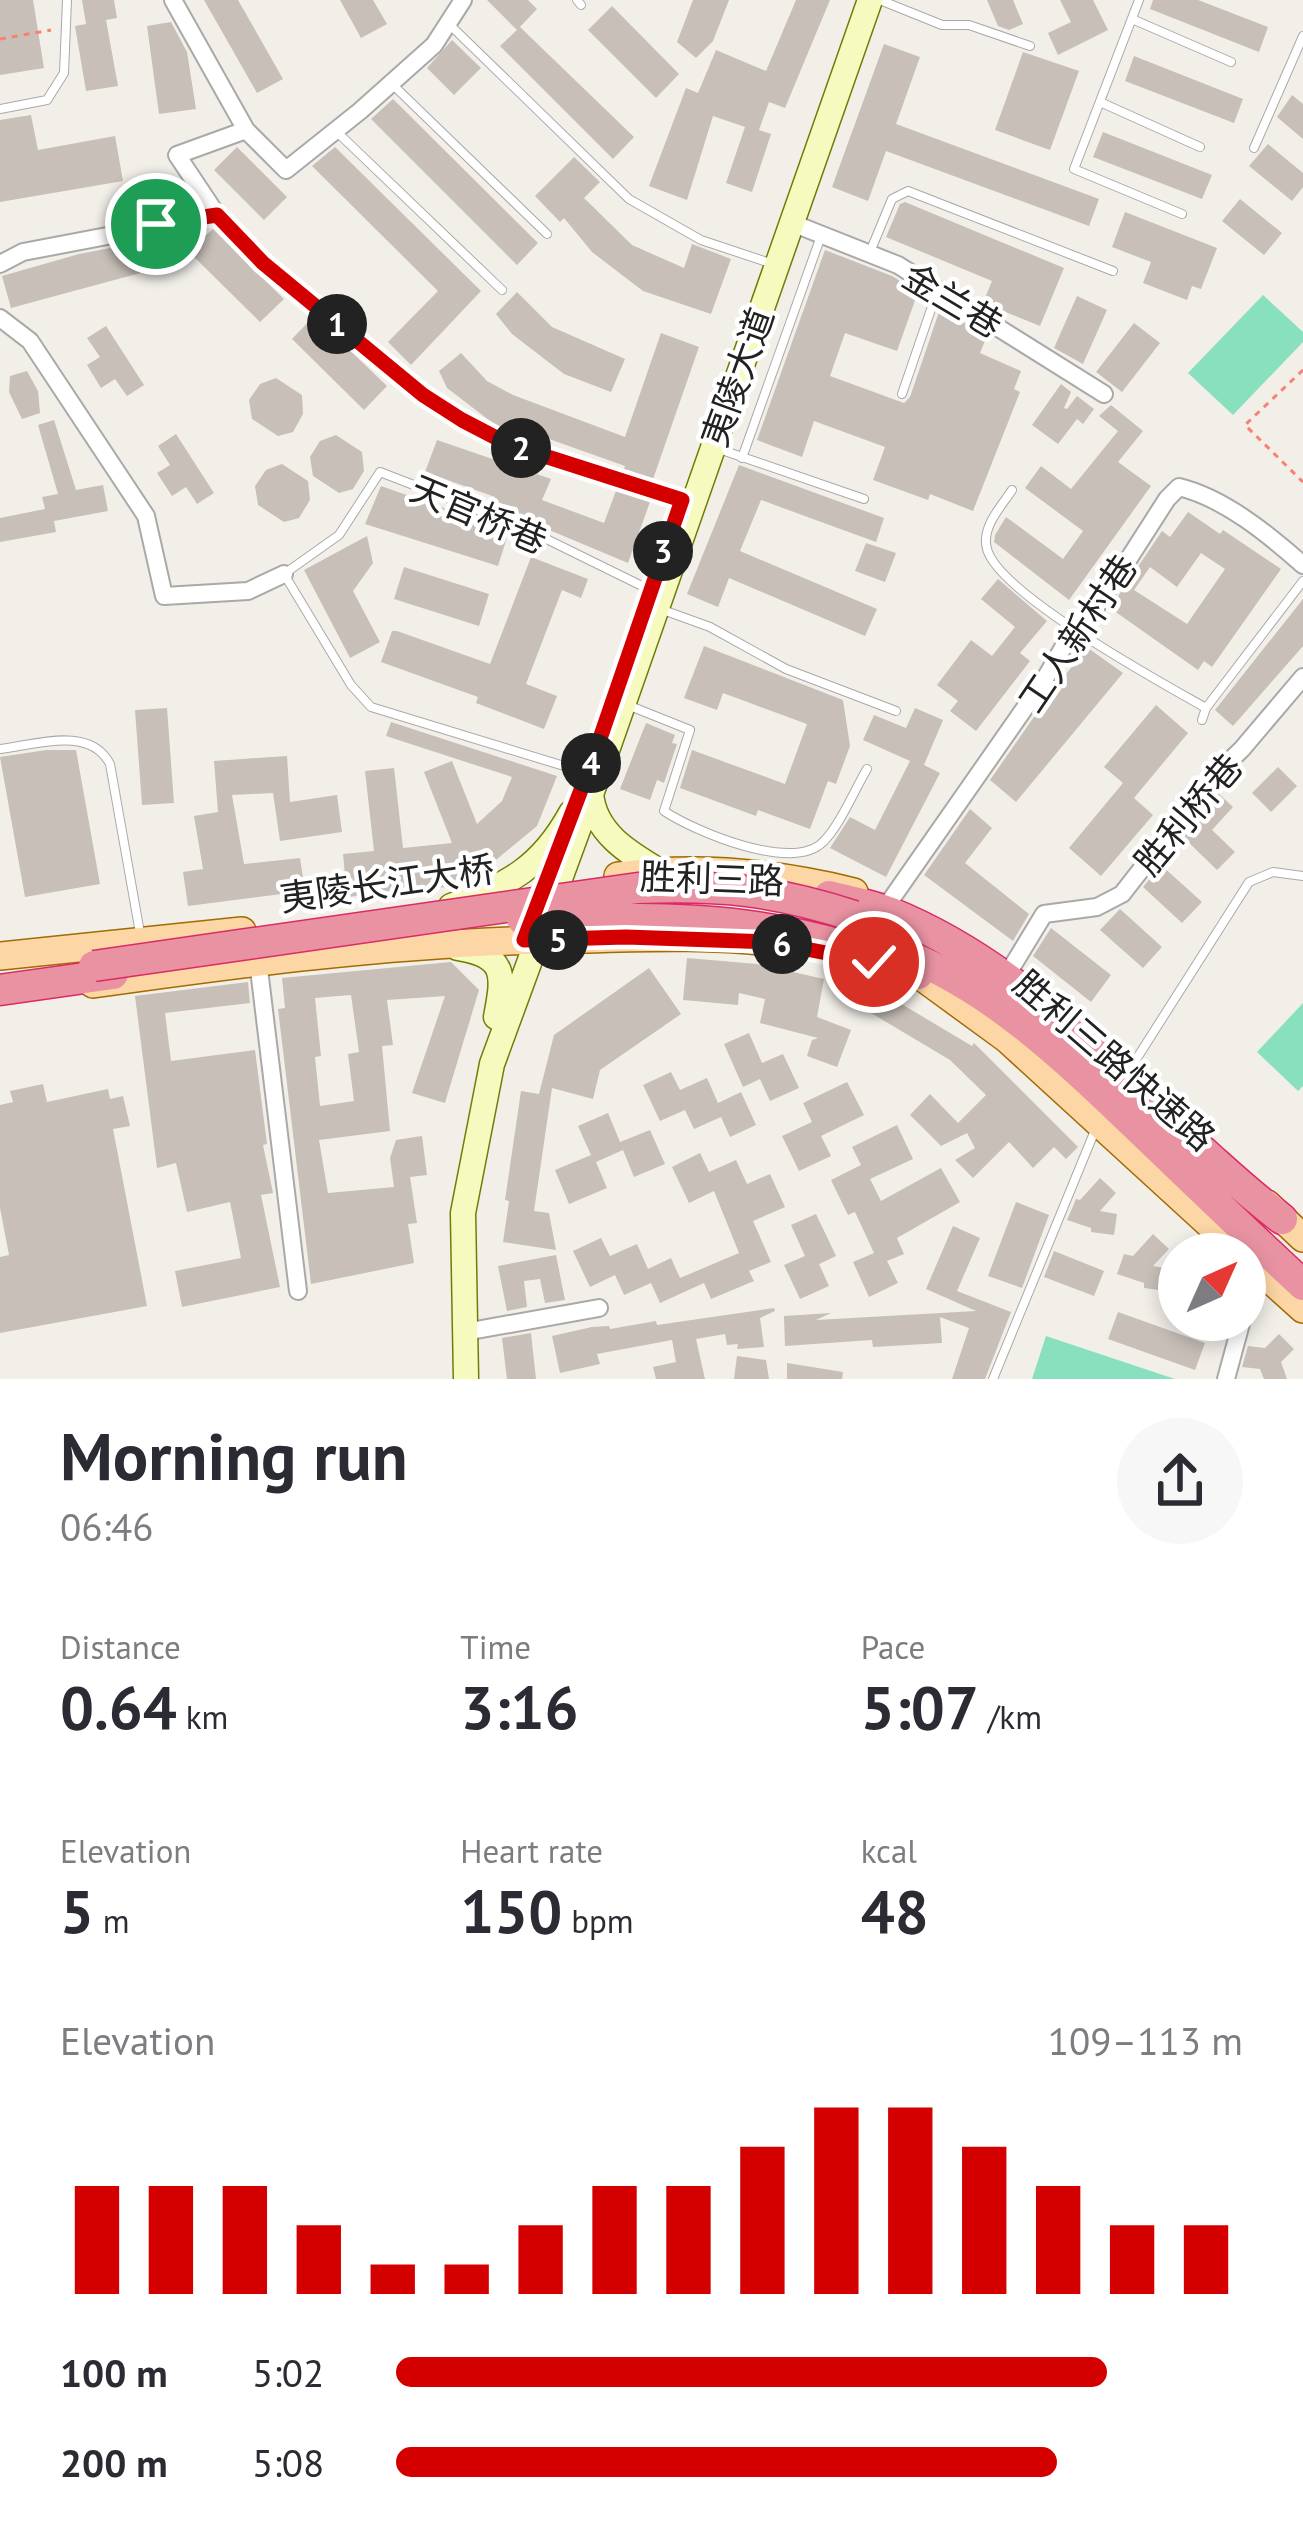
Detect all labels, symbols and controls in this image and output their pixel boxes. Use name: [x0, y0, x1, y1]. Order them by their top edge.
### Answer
pin: [105, 173, 207, 275]
icon: arrive: [123, 191, 189, 257]
street label: 金兰巷: [895, 252, 1011, 348]
pin: 1: [307, 294, 367, 354]
street label: 夷陵大道: [690, 301, 784, 453]
text: 1: [328, 302, 346, 345]
pin: 2: [491, 418, 551, 478]
text: 2: [512, 426, 530, 469]
street label: 天官桥巷: [404, 464, 554, 564]
pin: 3: [633, 521, 693, 581]
text: 3: [654, 529, 672, 572]
street label: 工人新村巷: [1007, 545, 1147, 721]
pin: 4: [561, 733, 621, 793]
text: 4: [582, 741, 600, 784]
street label: 胜利桥巷: [1124, 744, 1252, 884]
street label: 夷陵长江大桥: [277, 845, 497, 921]
street label: 胜利三路: [639, 852, 785, 904]
pin: 5: [528, 910, 588, 970]
pin: [823, 911, 925, 1013]
pin: 6: [752, 914, 812, 974]
text: 5: [549, 918, 567, 961]
text: 6: [773, 922, 791, 965]
icon: check: [841, 929, 907, 995]
street label: 胜利三路快速路: [1004, 960, 1226, 1160]
north arrow: [1158, 1233, 1266, 1341]
map controls: [1158, 1233, 1266, 1341]
text: Morning run: [60, 1413, 408, 1498]
button: share: [1117, 1418, 1243, 1544]
text: 06:46: [60, 1501, 154, 1552]
text: Distance: [60, 1625, 181, 1668]
text: Time: [460, 1625, 531, 1668]
text: Pace: [861, 1625, 925, 1668]
text: 0.64: [60, 1668, 177, 1746]
text: 3:16: [460, 1668, 579, 1746]
text: 5:07: [861, 1668, 979, 1746]
text: km: [177, 1695, 228, 1738]
text: /km: [979, 1695, 1042, 1738]
text: Elevation: [60, 1829, 191, 1872]
text: Heart rate: [460, 1829, 603, 1872]
text: kcal: [861, 1829, 917, 1872]
text: 5: [60, 1872, 94, 1950]
text: 150: [460, 1872, 562, 1950]
text: 48: [861, 1872, 929, 1950]
text: m: [94, 1899, 130, 1942]
text: bpm: [562, 1899, 634, 1942]
text: Elevation: [60, 2015, 215, 2066]
text: 109–113 m: [1048, 2015, 1243, 2066]
text: 100 m: [60, 2347, 168, 2398]
text: 5:02: [252, 2347, 324, 2398]
text: 200 m: [60, 2437, 168, 2488]
text: 5:08: [252, 2437, 324, 2488]

